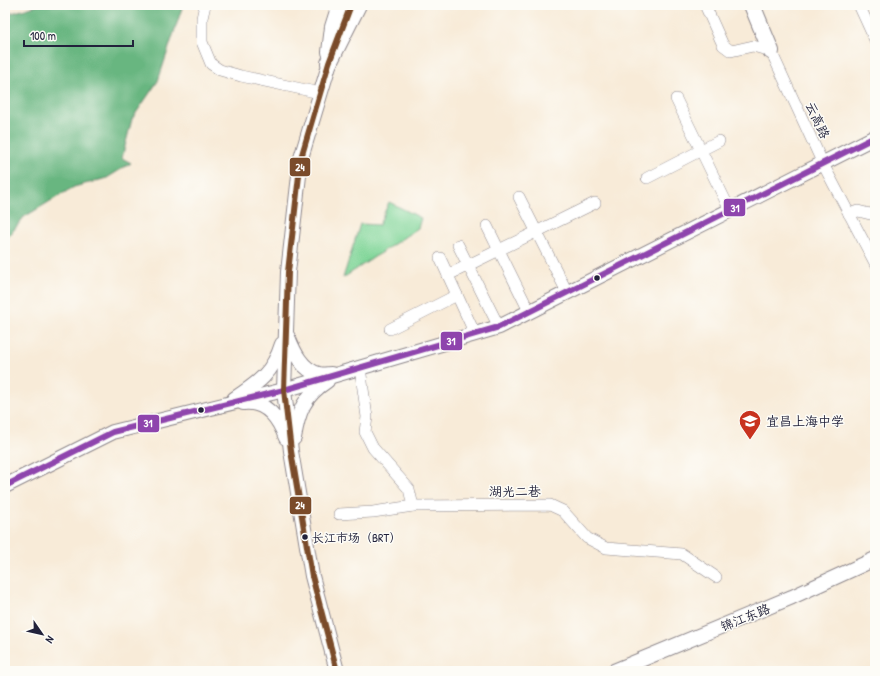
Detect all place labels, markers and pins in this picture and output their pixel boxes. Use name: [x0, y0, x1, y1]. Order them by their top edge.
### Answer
unlabelled marker: [592, 273, 602, 283]
unlabelled marker: [196, 405, 206, 415]
school or university icon: 宜昌上海中学: [737, 408, 763, 441]
place label: 宜昌上海中学: [766, 412, 844, 430]
place label: 长江市场（BRT）: [312, 529, 401, 546]
marker: 长江市场（BRT）: [300, 532, 310, 542]

